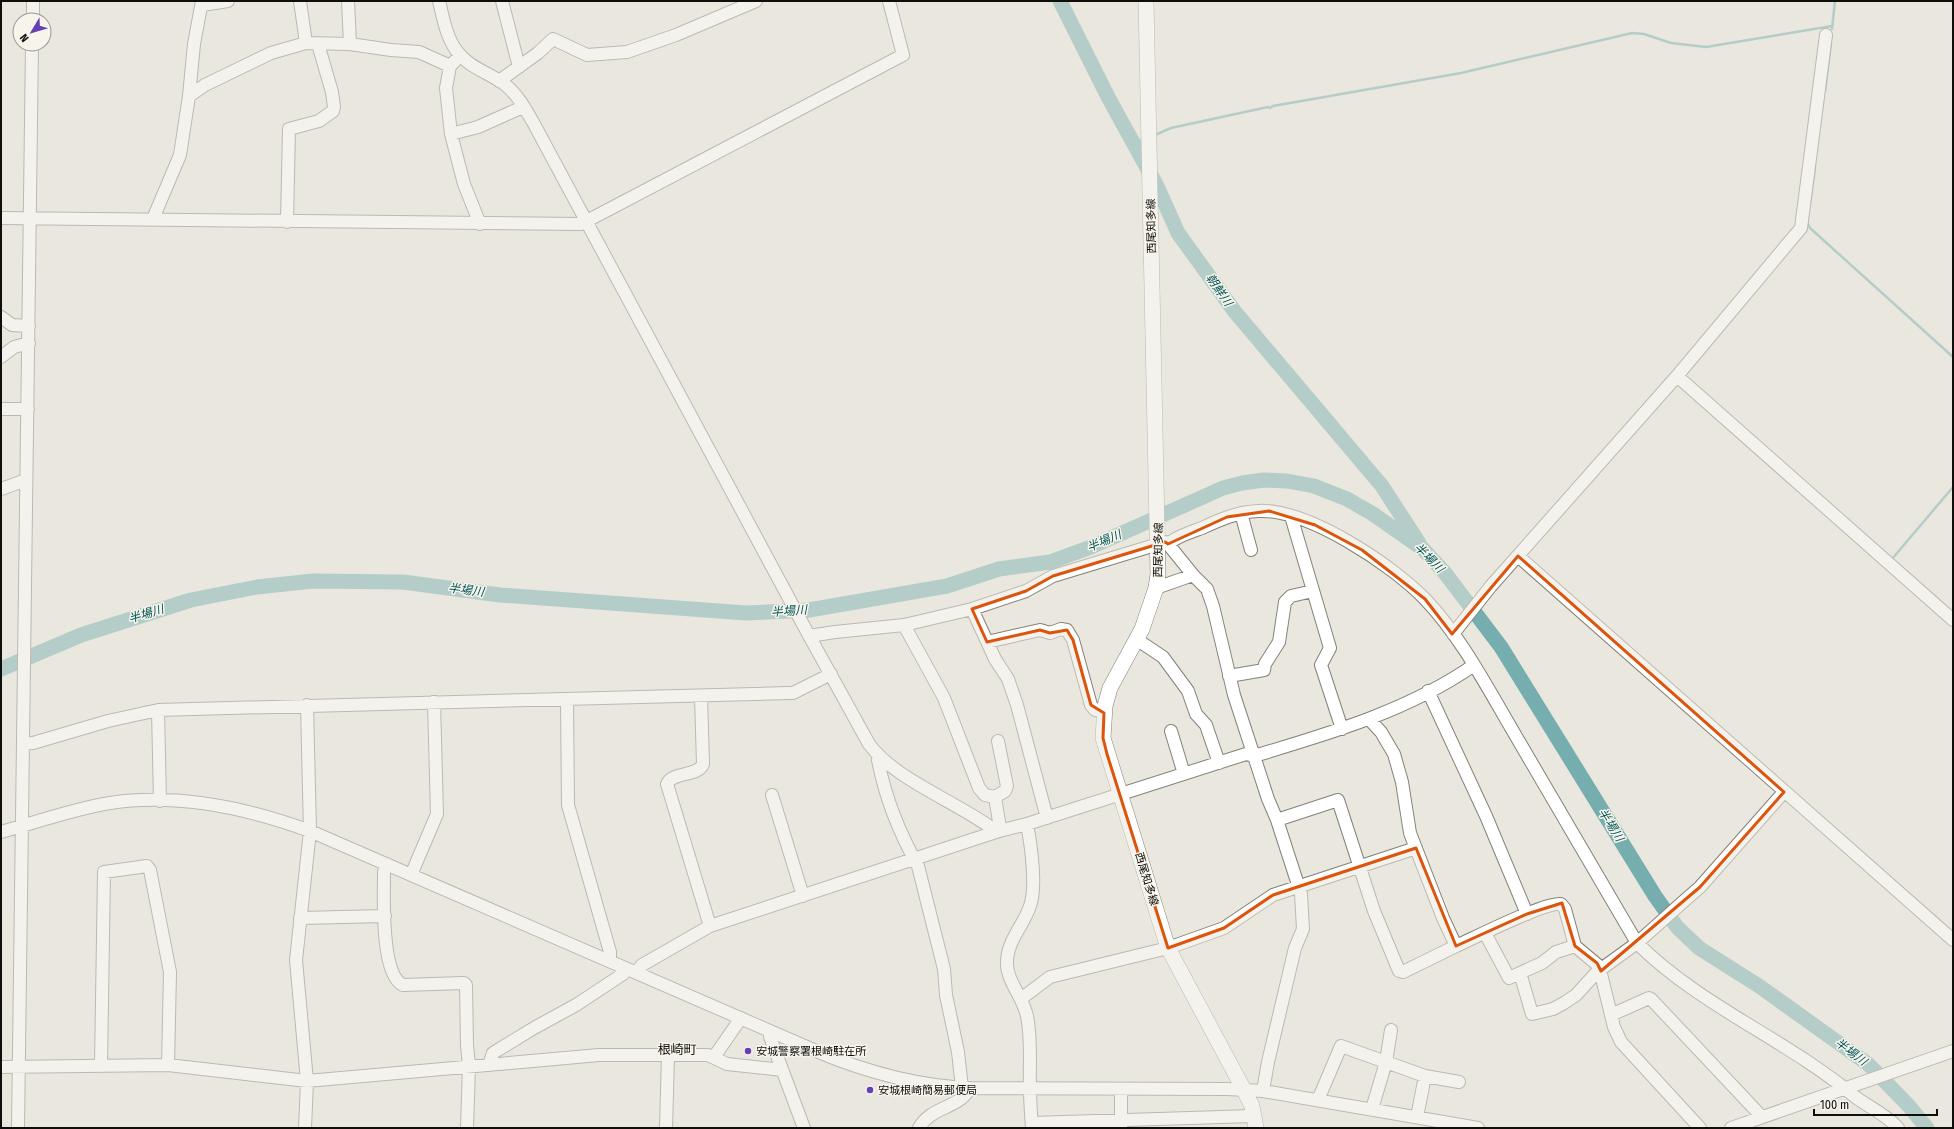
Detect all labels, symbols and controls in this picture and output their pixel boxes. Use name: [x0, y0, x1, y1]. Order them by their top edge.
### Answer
north arrow: [12, 12, 52, 52]
text: N: [17, 31, 32, 44]
street label: 西尾知多線: [1145, 198, 1158, 254]
water label: 朝鮮川: [1203, 271, 1236, 310]
street label: 西尾知多線: [1152, 522, 1165, 578]
water label: 半場川: [1085, 527, 1125, 554]
water label: 半場川: [1411, 540, 1448, 577]
water label: 半場川: [447, 581, 487, 599]
water label: 半場川: [127, 601, 167, 626]
water label: 半場川: [771, 603, 809, 619]
water label: 半場川: [1596, 806, 1628, 846]
street label: 西尾知多線: [1132, 851, 1161, 907]
water label: 半場川: [1832, 1036, 1871, 1070]
district label: 根崎町: [657, 1042, 697, 1057]
place label: 安城警察署根崎駐在所: [756, 1045, 867, 1058]
marker: 安城警察署根崎駐在所: [743, 1046, 753, 1056]
place label: 安城根崎簡易郵便局: [878, 1084, 977, 1097]
marker: 安城根崎簡易郵便局: [865, 1085, 875, 1095]
scale bar: [1814, 1091, 1937, 1117]
text: 100 m: [1820, 1098, 1849, 1112]

